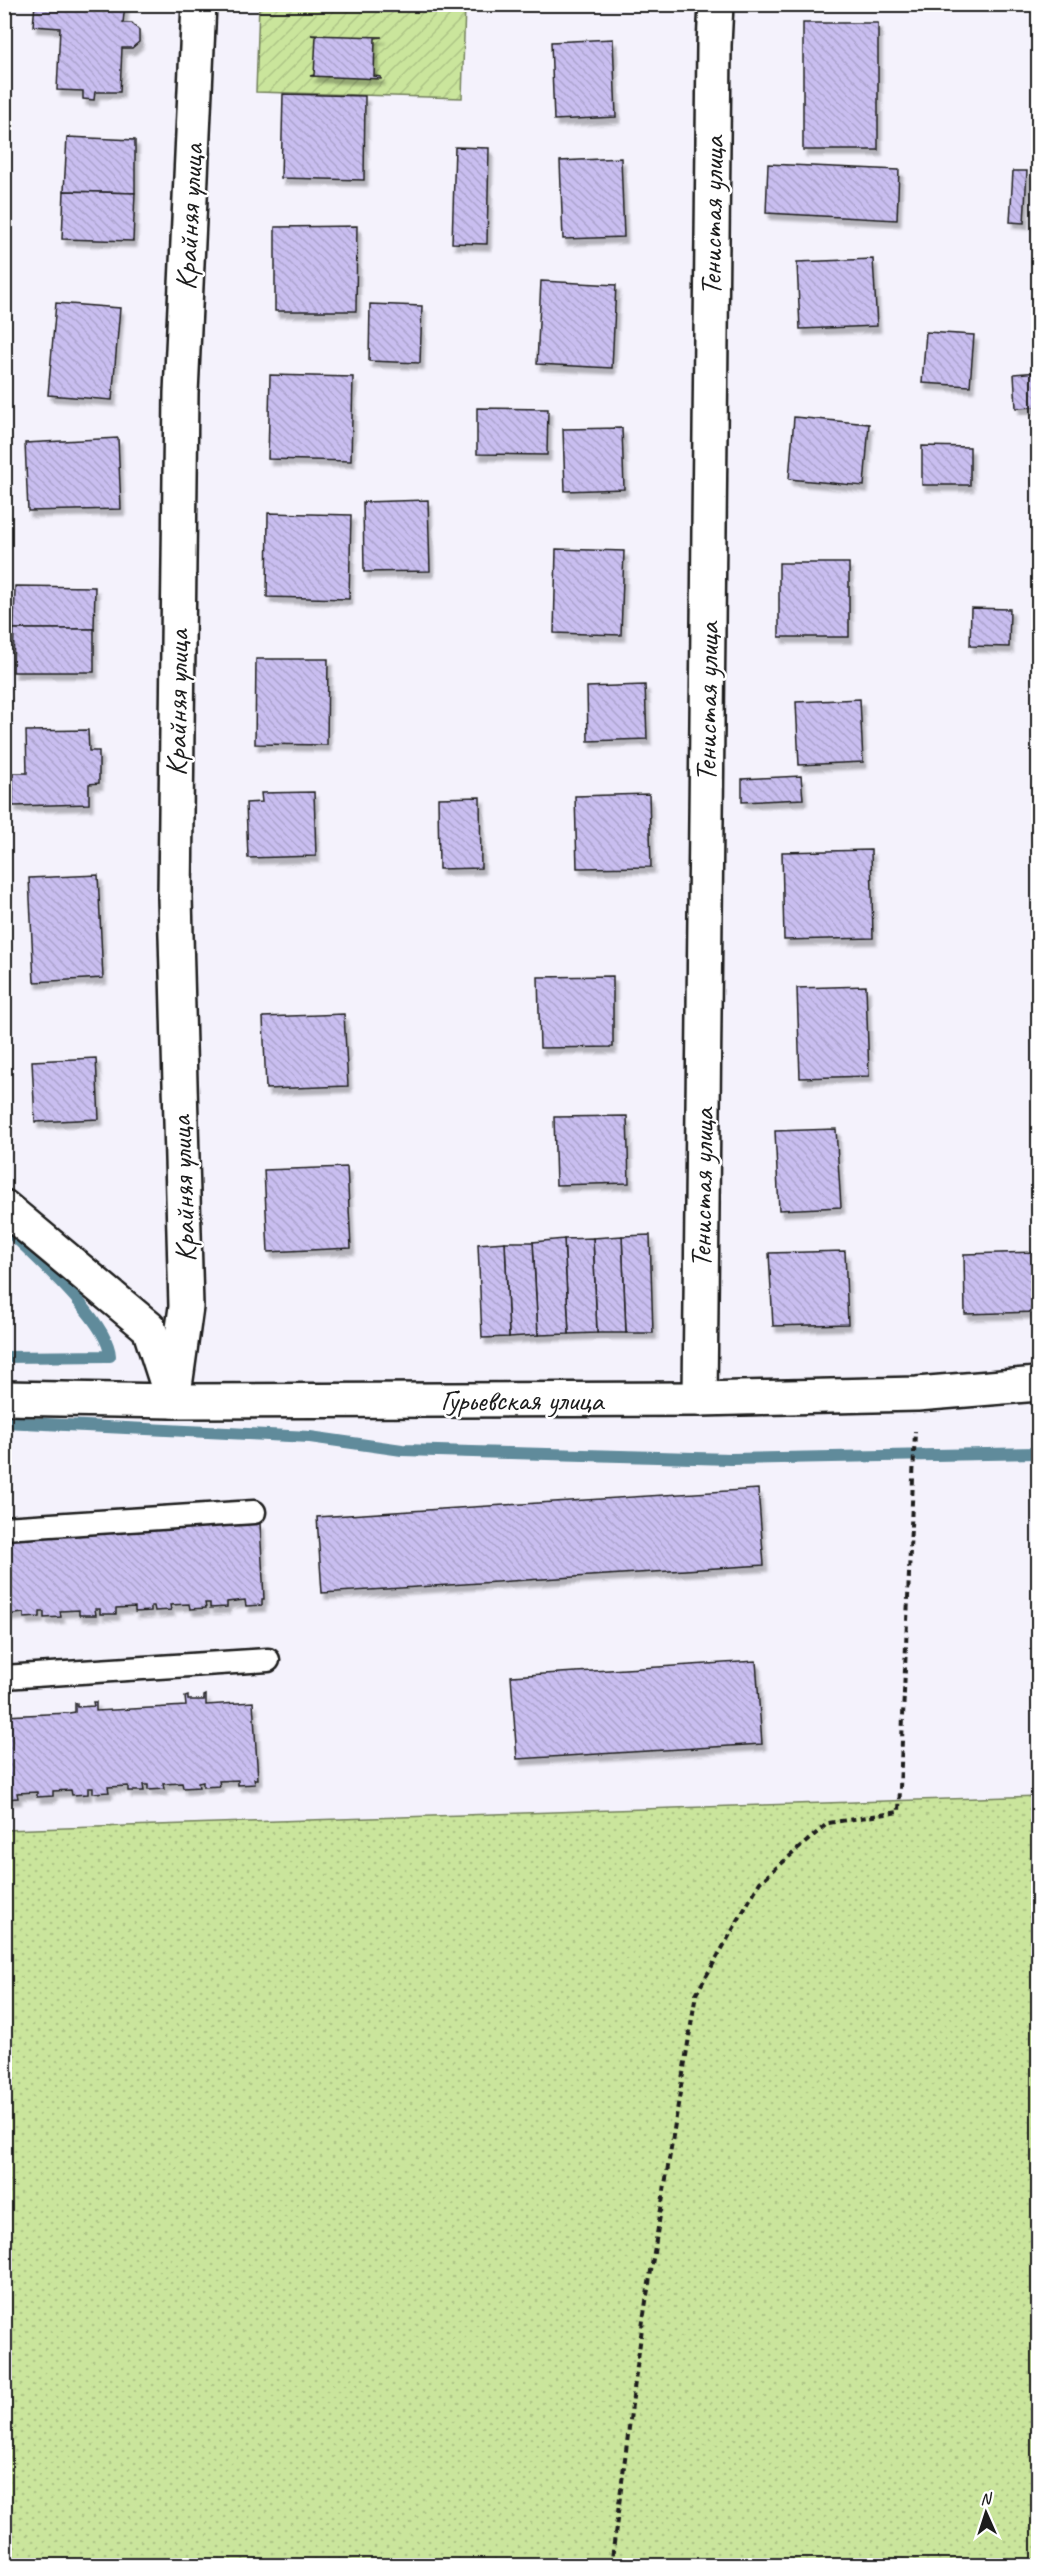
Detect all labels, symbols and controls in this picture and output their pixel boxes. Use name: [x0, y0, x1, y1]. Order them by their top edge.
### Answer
street label: Тенистая улица: [692, 134, 732, 296]
street label: Крайняя улица: [166, 141, 212, 291]
street label: Тенистая улица: [687, 620, 727, 782]
street label: Крайняя улица: [157, 628, 197, 776]
street label: Тенистая улица: [682, 1106, 722, 1268]
street label: Крайняя улица: [161, 1113, 205, 1263]
street label: Гурьевская улица: [441, 1381, 605, 1419]
north arrow: [956, 2483, 1016, 2543]
text: N: [980, 2489, 994, 2509]

